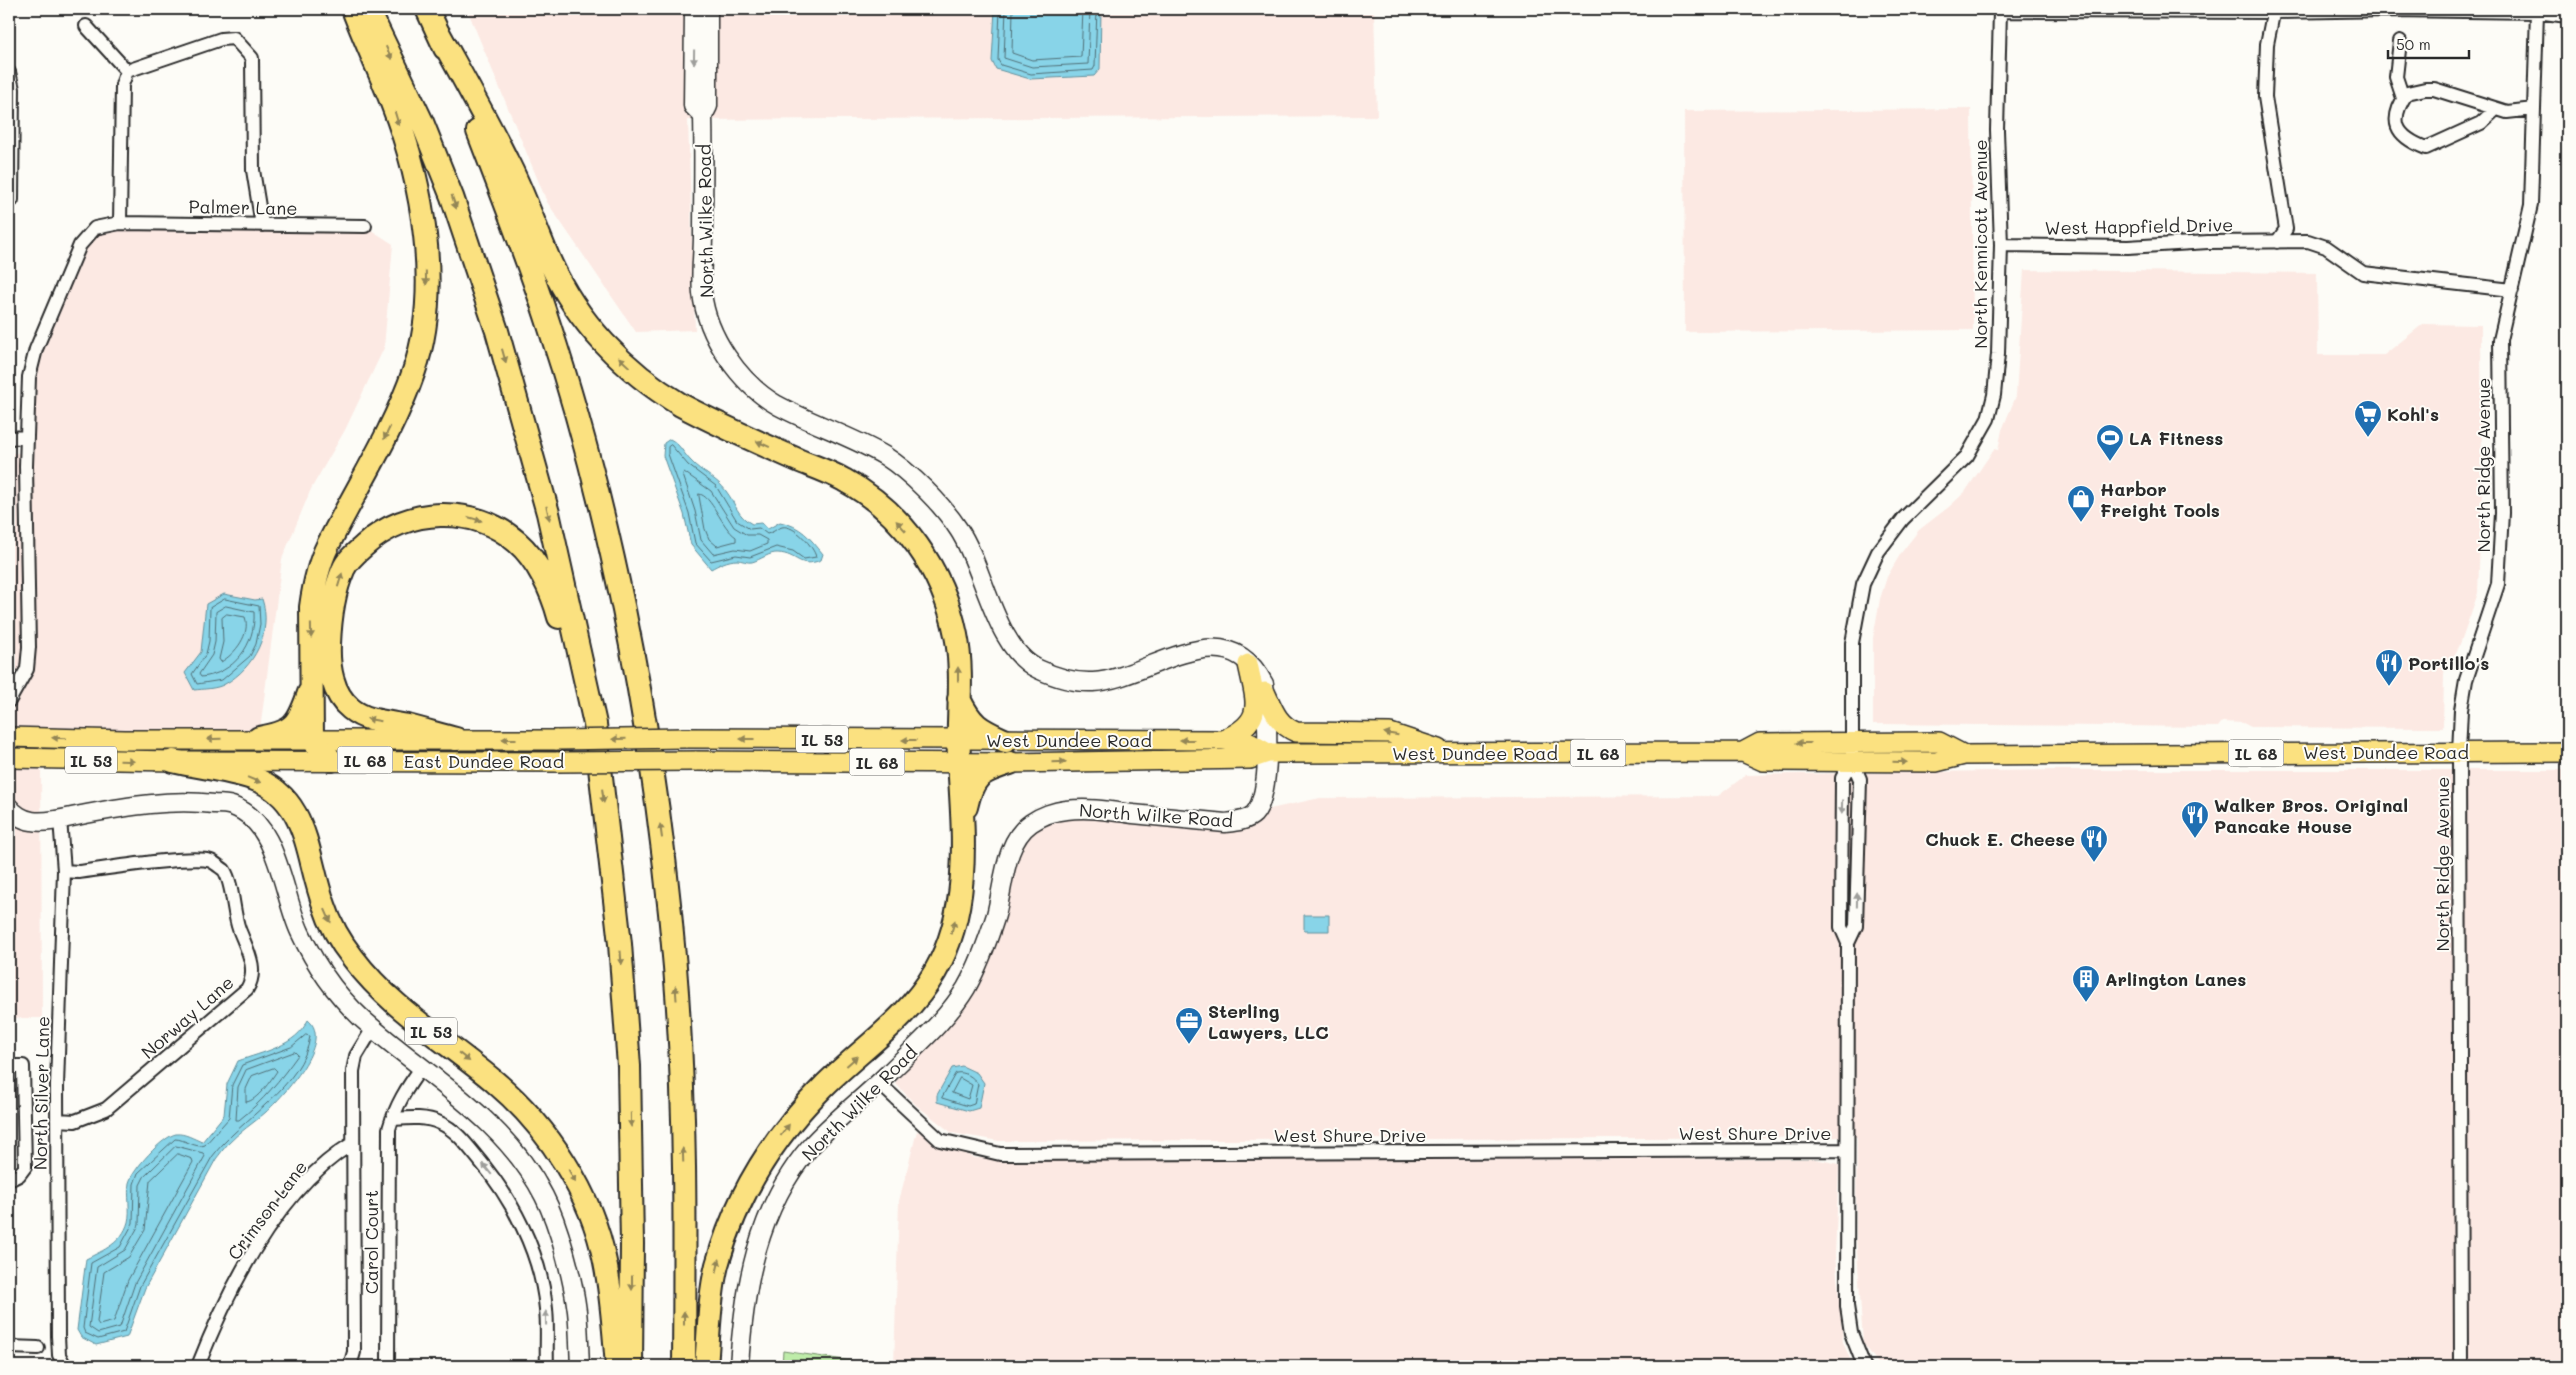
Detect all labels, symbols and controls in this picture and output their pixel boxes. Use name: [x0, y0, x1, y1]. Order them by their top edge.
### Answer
scale bar: [2388, 28, 2470, 60]
text: 50 m: [2396, 34, 2431, 54]
one-way arrow: [385, 46, 393, 60]
one-way arrow: [690, 50, 698, 66]
one-way arrow: [394, 111, 401, 126]
street label: North Kennicott Avenue: [1968, 139, 1992, 349]
street label: North Wilke Road: [692, 144, 718, 298]
street label: Palmer Lane: [188, 194, 298, 220]
one-way arrow: [450, 195, 458, 210]
street label: West Happfield Drive: [2045, 212, 2233, 240]
one-way arrow: [422, 270, 430, 286]
one-way arrow: [501, 349, 509, 364]
one-way arrow: [618, 356, 630, 368]
street label: North Ridge Avenue: [2471, 378, 2495, 552]
supermarket icon: Kohl's: [2353, 399, 2383, 438]
place label: Kohl's: [2387, 402, 2439, 426]
sports icon: LA Fitness: [2095, 423, 2125, 462]
one-way arrow: [383, 426, 391, 441]
place label: LA Fitness: [2129, 426, 2223, 450]
one-way arrow: [756, 440, 770, 448]
place label: Harbor Freight Tools: [2100, 477, 2220, 522]
shop icon: Harbor Freight Tools: [2066, 484, 2096, 523]
one-way arrow: [544, 505, 552, 520]
one-way arrow: [467, 516, 482, 524]
one-way arrow: [895, 520, 907, 532]
one-way arrow: [336, 573, 344, 588]
one-way arrow: [307, 624, 315, 640]
restaurant icon: Portillo's: [2374, 648, 2404, 687]
place label: Portillo's: [2408, 651, 2489, 675]
one-way arrow: [954, 665, 962, 681]
one-way arrow: [366, 715, 382, 723]
road number: IL 53: [796, 726, 848, 752]
street label: West Dundee Road: [986, 728, 1152, 752]
one-way arrow: [1382, 729, 1398, 737]
one-way arrow: [51, 734, 67, 742]
one-way arrow: [206, 735, 222, 743]
one-way arrow: [500, 735, 516, 743]
one-way arrow: [611, 735, 627, 743]
one-way arrow: [739, 735, 755, 743]
one-way arrow: [901, 736, 917, 744]
one-way arrow: [1178, 736, 1194, 744]
one-way arrow: [1795, 739, 1811, 747]
road number: IL 68: [1570, 740, 1626, 766]
road number: IL 68: [2228, 740, 2284, 766]
street label: West Dundee Road: [2303, 740, 2469, 764]
street label: West Dundee Road: [1392, 741, 1558, 765]
road number: IL 53: [65, 746, 117, 774]
road number: IL 68: [338, 746, 392, 774]
street label: East Dundee Road: [404, 749, 564, 773]
road number: IL 68: [850, 749, 904, 776]
one-way arrow: [120, 757, 136, 765]
one-way arrow: [1051, 758, 1067, 766]
one-way arrow: [1893, 758, 1909, 766]
one-way arrow: [247, 777, 261, 785]
street label: North Ridge Avenue: [2430, 777, 2454, 951]
one-way arrow: [600, 789, 608, 805]
place label: Walker Bros. Original Pancake House: [2214, 793, 2408, 838]
street label: North Wilke Road: [1078, 798, 1234, 832]
one-way arrow: [1838, 799, 1846, 815]
restaurant icon: Walker Bros. Original Pancake House: [2180, 800, 2210, 839]
one-way arrow: [656, 823, 664, 839]
restaurant icon: Chuck E. Cheese: [2079, 824, 2109, 863]
place label: Chuck E. Cheese: [1925, 827, 2075, 851]
one-way arrow: [1853, 892, 1861, 908]
one-way arrow: [325, 909, 333, 923]
one-way arrow: [949, 920, 957, 935]
one-way arrow: [618, 950, 626, 966]
building icon: Arlington Lanes: [2071, 964, 2101, 1003]
place label: Arlington Lanes: [2105, 967, 2246, 991]
street label: Norway Lane: [136, 970, 238, 1064]
one-way arrow: [672, 984, 680, 1000]
place label: Sterling Lawyers, LLC: [1208, 999, 1329, 1044]
office icon: Sterling Lawyers, LLC: [1174, 1006, 1204, 1045]
street label: North Silver Lane: [28, 1016, 54, 1170]
road number: IL 53: [405, 1018, 457, 1044]
street label: North Wilke Road: [796, 1040, 922, 1166]
one-way arrow: [457, 1052, 470, 1063]
one-way arrow: [845, 1055, 857, 1067]
one-way arrow: [627, 1112, 635, 1128]
street label: West Shure Drive: [1678, 1121, 1832, 1145]
one-way arrow: [780, 1123, 790, 1137]
street label: West Shure Drive: [1273, 1123, 1427, 1147]
one-way arrow: [679, 1147, 687, 1163]
street label: Crimson Lane: [222, 1155, 312, 1265]
one-way arrow: [481, 1163, 492, 1176]
one-way arrow: [568, 1169, 576, 1184]
street label: Carol Court: [359, 1190, 383, 1294]
one-way arrow: [714, 1258, 722, 1273]
one-way arrow: [628, 1275, 636, 1291]
one-way arrow: [542, 1309, 550, 1325]
one-way arrow: [681, 1309, 689, 1325]

